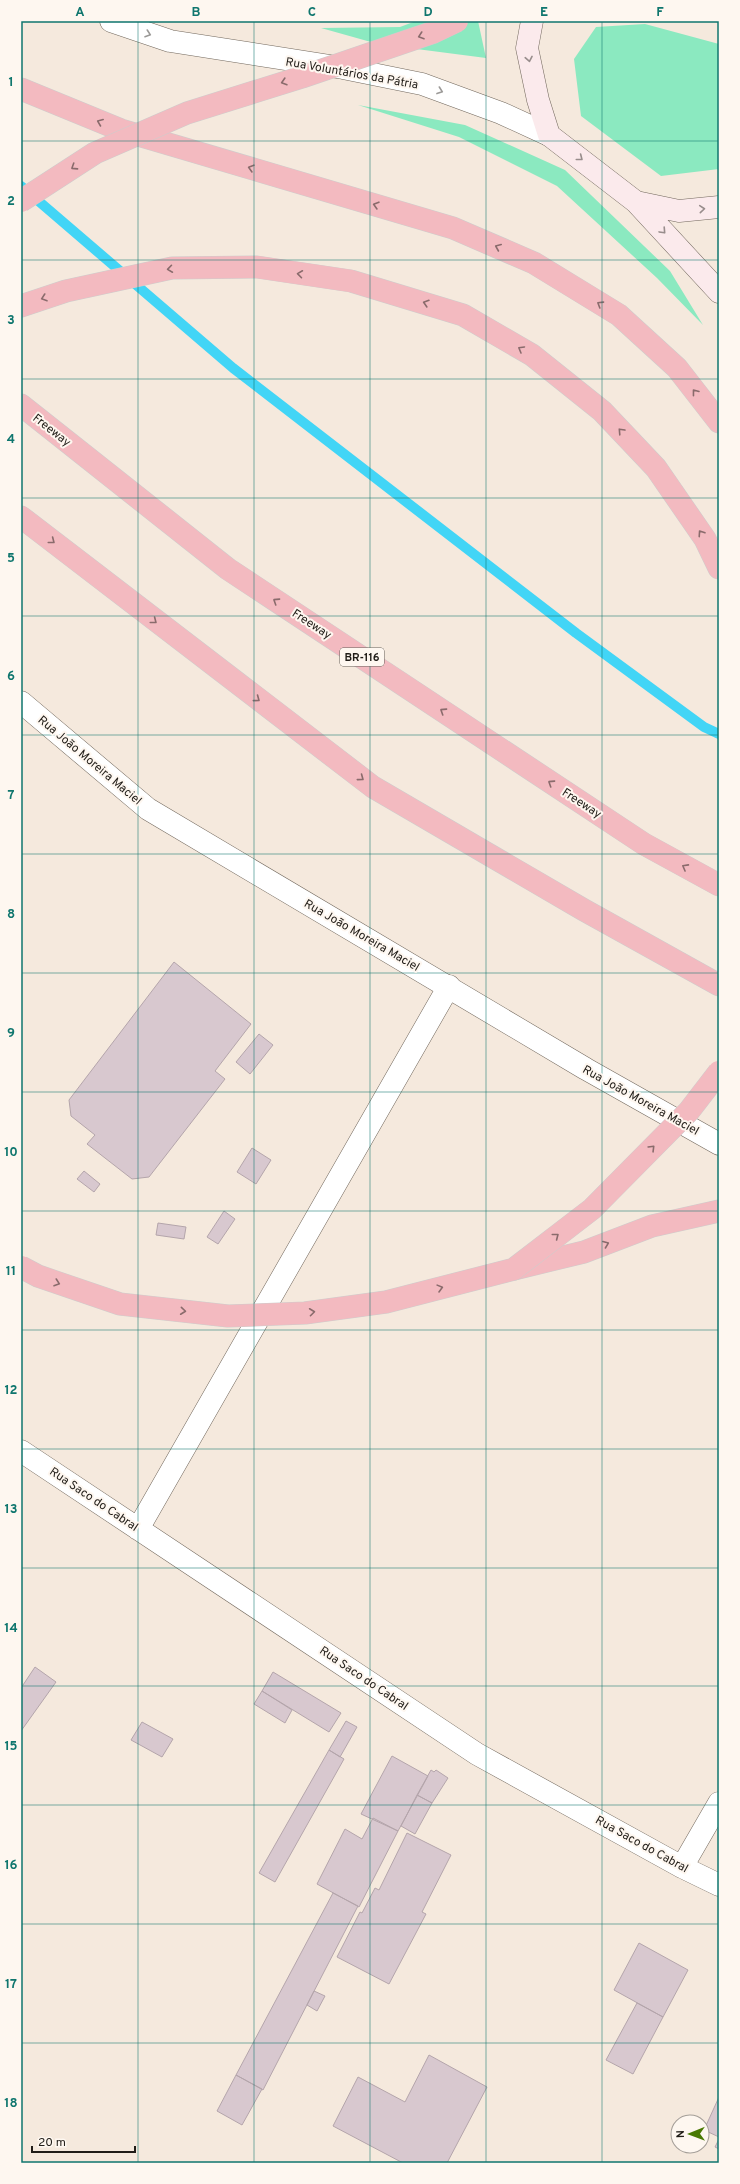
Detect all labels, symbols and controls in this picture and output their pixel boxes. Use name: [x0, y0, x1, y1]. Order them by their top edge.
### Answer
text: A: [75, 5, 85, 21]
text: B: [192, 5, 201, 21]
text: C: [308, 5, 316, 21]
text: D: [423, 5, 433, 21]
text: E: [540, 5, 548, 21]
text: F: [656, 5, 664, 21]
one-way arrow: [144, 29, 151, 37]
one-way arrow: [418, 32, 425, 40]
street label: Rua Voluntários da Pátria: [284, 54, 419, 94]
one-way arrow: [525, 56, 533, 62]
text: 1: [8, 75, 14, 91]
one-way arrow: [281, 77, 288, 86]
one-way arrow: [436, 86, 443, 94]
one-way arrow: [97, 118, 104, 126]
one-way arrow: [576, 154, 583, 161]
one-way arrow: [71, 162, 78, 169]
one-way arrow: [248, 164, 255, 173]
text: 2: [7, 194, 15, 210]
one-way arrow: [372, 201, 379, 210]
one-way arrow: [699, 204, 705, 213]
one-way arrow: [658, 226, 665, 233]
one-way arrow: [495, 244, 503, 252]
one-way arrow: [167, 264, 174, 273]
one-way arrow: [297, 270, 303, 279]
one-way arrow: [41, 293, 48, 302]
one-way arrow: [423, 299, 430, 308]
one-way arrow: [597, 301, 604, 308]
text: 3: [7, 313, 15, 329]
one-way arrow: [518, 346, 525, 353]
one-way arrow: [693, 389, 700, 396]
street label: Freeway: [29, 411, 74, 451]
one-way arrow: [619, 428, 626, 436]
text: 4: [7, 432, 15, 448]
one-way arrow: [699, 531, 706, 538]
one-way arrow: [47, 536, 54, 543]
text: 5: [7, 551, 15, 567]
one-way arrow: [273, 598, 280, 606]
street label: Freeway: [289, 606, 334, 644]
one-way arrow: [150, 616, 157, 623]
road number: BR-116: [340, 648, 384, 666]
text: 6: [7, 669, 15, 685]
one-way arrow: [253, 695, 260, 702]
one-way arrow: [440, 709, 447, 716]
street label: Rua João Moreira Maciel: [34, 713, 145, 809]
one-way arrow: [357, 773, 364, 781]
one-way arrow: [548, 780, 555, 788]
street label: Freeway: [559, 785, 604, 823]
text: 7: [8, 788, 15, 804]
one-way arrow: [682, 864, 689, 871]
street label: Rua João Moreira Maciel: [301, 896, 422, 976]
text: 8: [7, 907, 15, 923]
text: 9: [7, 1026, 15, 1042]
street label: Rua João Moreira Maciel: [579, 1062, 702, 1140]
text: 10: [4, 1145, 18, 1161]
one-way arrow: [647, 1146, 655, 1153]
one-way arrow: [552, 1234, 559, 1241]
one-way arrow: [602, 1240, 609, 1248]
text: 11: [6, 1264, 16, 1280]
one-way arrow: [53, 1278, 60, 1286]
one-way arrow: [436, 1284, 443, 1293]
one-way arrow: [180, 1306, 186, 1315]
one-way arrow: [309, 1308, 315, 1317]
text: 12: [4, 1383, 18, 1399]
street label: Rua Saco do Cabral: [46, 1464, 141, 1536]
text: 13: [5, 1502, 18, 1518]
text: 14: [4, 1621, 18, 1637]
street label: Rua Saco do Cabral: [316, 1643, 411, 1715]
text: 15: [4, 1739, 18, 1755]
street label: Rua Saco do Cabral: [592, 1813, 691, 1877]
text: 16: [4, 1858, 18, 1874]
text: 17: [5, 1977, 17, 1993]
text: 18: [4, 2096, 18, 2112]
north arrow: [670, 2114, 710, 2154]
scale bar: [32, 2128, 135, 2154]
text: N: [674, 2130, 688, 2138]
text: 20 m: [38, 2135, 66, 2151]

